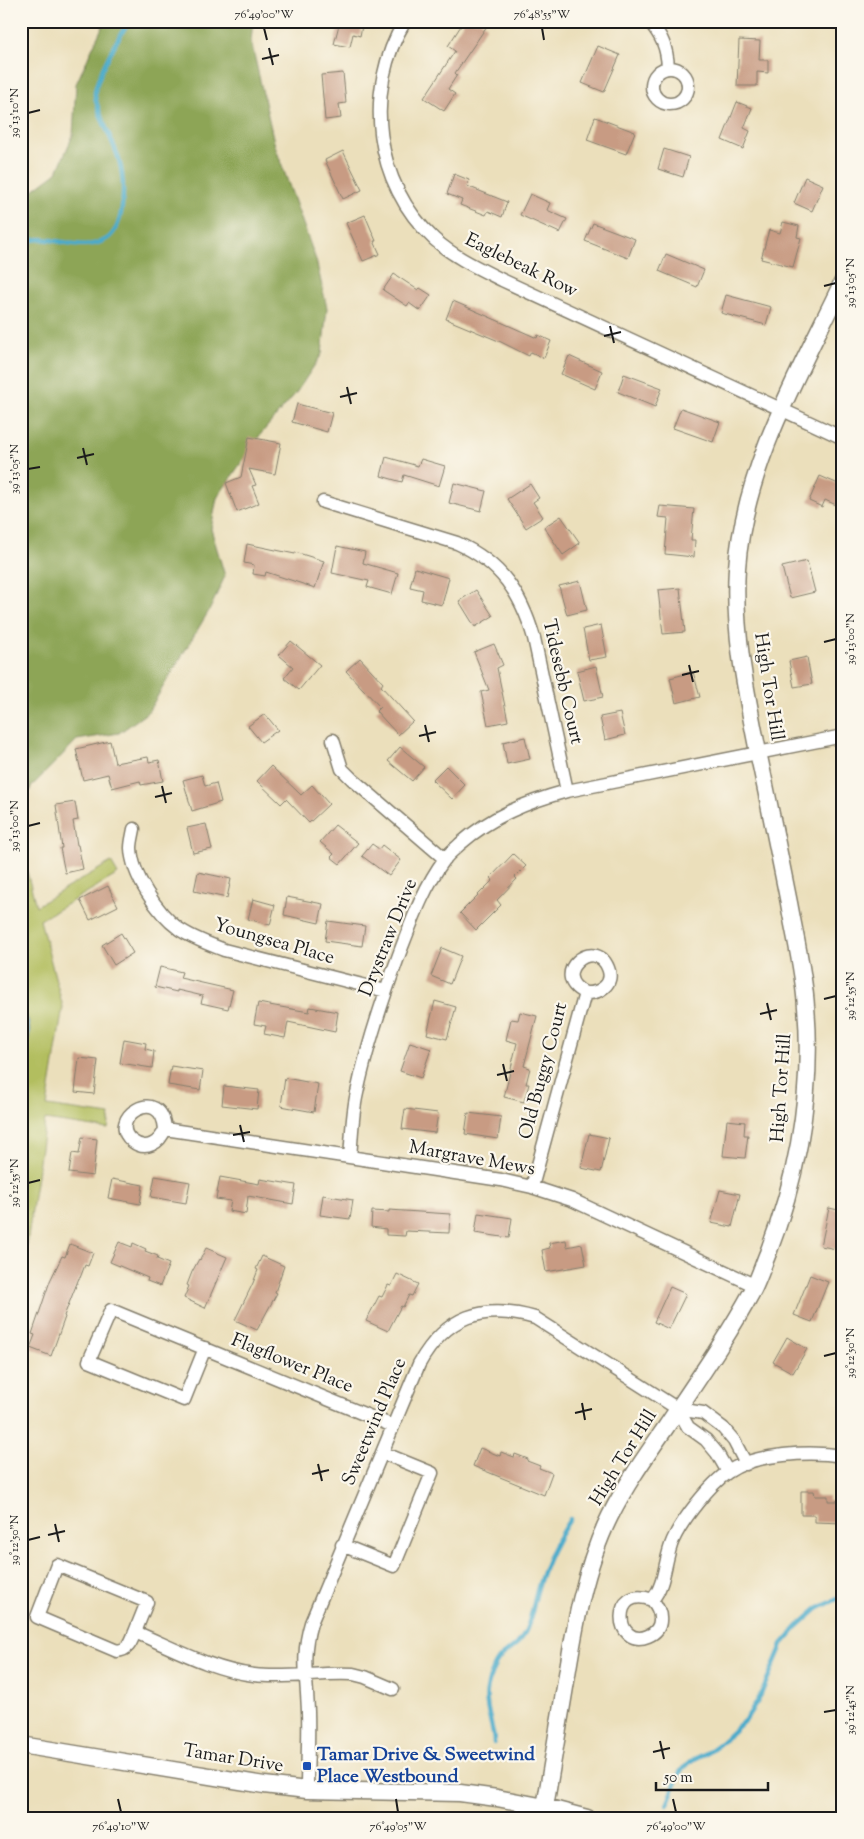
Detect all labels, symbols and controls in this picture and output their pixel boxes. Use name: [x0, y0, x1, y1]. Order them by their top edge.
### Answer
text: 76°49'00"W: [235, 6, 294, 24]
text: 76°48'55"W: [514, 6, 571, 24]
text: 39°13'10"N: [6, 88, 24, 138]
street label: Eaglebeak Row: [460, 227, 582, 305]
text: 39°13'05"N: [842, 258, 860, 308]
text: 39°13'05"N: [6, 444, 24, 494]
text: 39°13'00"N: [842, 613, 860, 665]
street label: Tidesebb Court: [534, 617, 590, 748]
street label: High Tor Hill: [746, 631, 790, 743]
text: 39°13'00"N: [6, 800, 24, 852]
street label: Drystraw Drive: [353, 875, 425, 1001]
street label: Youngsea Place: [210, 912, 338, 972]
text: 39°12'55"N: [842, 971, 860, 1021]
street label: Old Buggy Court: [513, 999, 575, 1142]
street label: High Tor Hill: [765, 1033, 799, 1143]
street label: Margrave Mews: [407, 1135, 537, 1183]
text: 39°12'55"N: [6, 1158, 24, 1208]
street label: Flagflower Place: [227, 1327, 357, 1401]
text: 39°12'50"N: [842, 1327, 860, 1378]
street label: Sweetwind Place: [336, 1354, 414, 1490]
street label: High Tor Hill: [584, 1405, 664, 1511]
text: 39°12'50"N: [6, 1514, 24, 1565]
text: 39°12'45"N: [842, 1685, 860, 1735]
street label: Tamar Drive: [181, 1738, 285, 1780]
place label: Tamar Drive & Sweetwind Place Westbound: [317, 1742, 535, 1791]
scale bar: [656, 1759, 769, 1791]
marker: Tamar Drive & Sweetwind Place Westbound: [301, 1760, 313, 1772]
text: 50 m: [663, 1768, 693, 1789]
text: 76°49'10"W: [92, 1818, 150, 1836]
text: 76°49'05"W: [369, 1818, 427, 1836]
text: 76°49'00"W: [647, 1818, 706, 1836]

